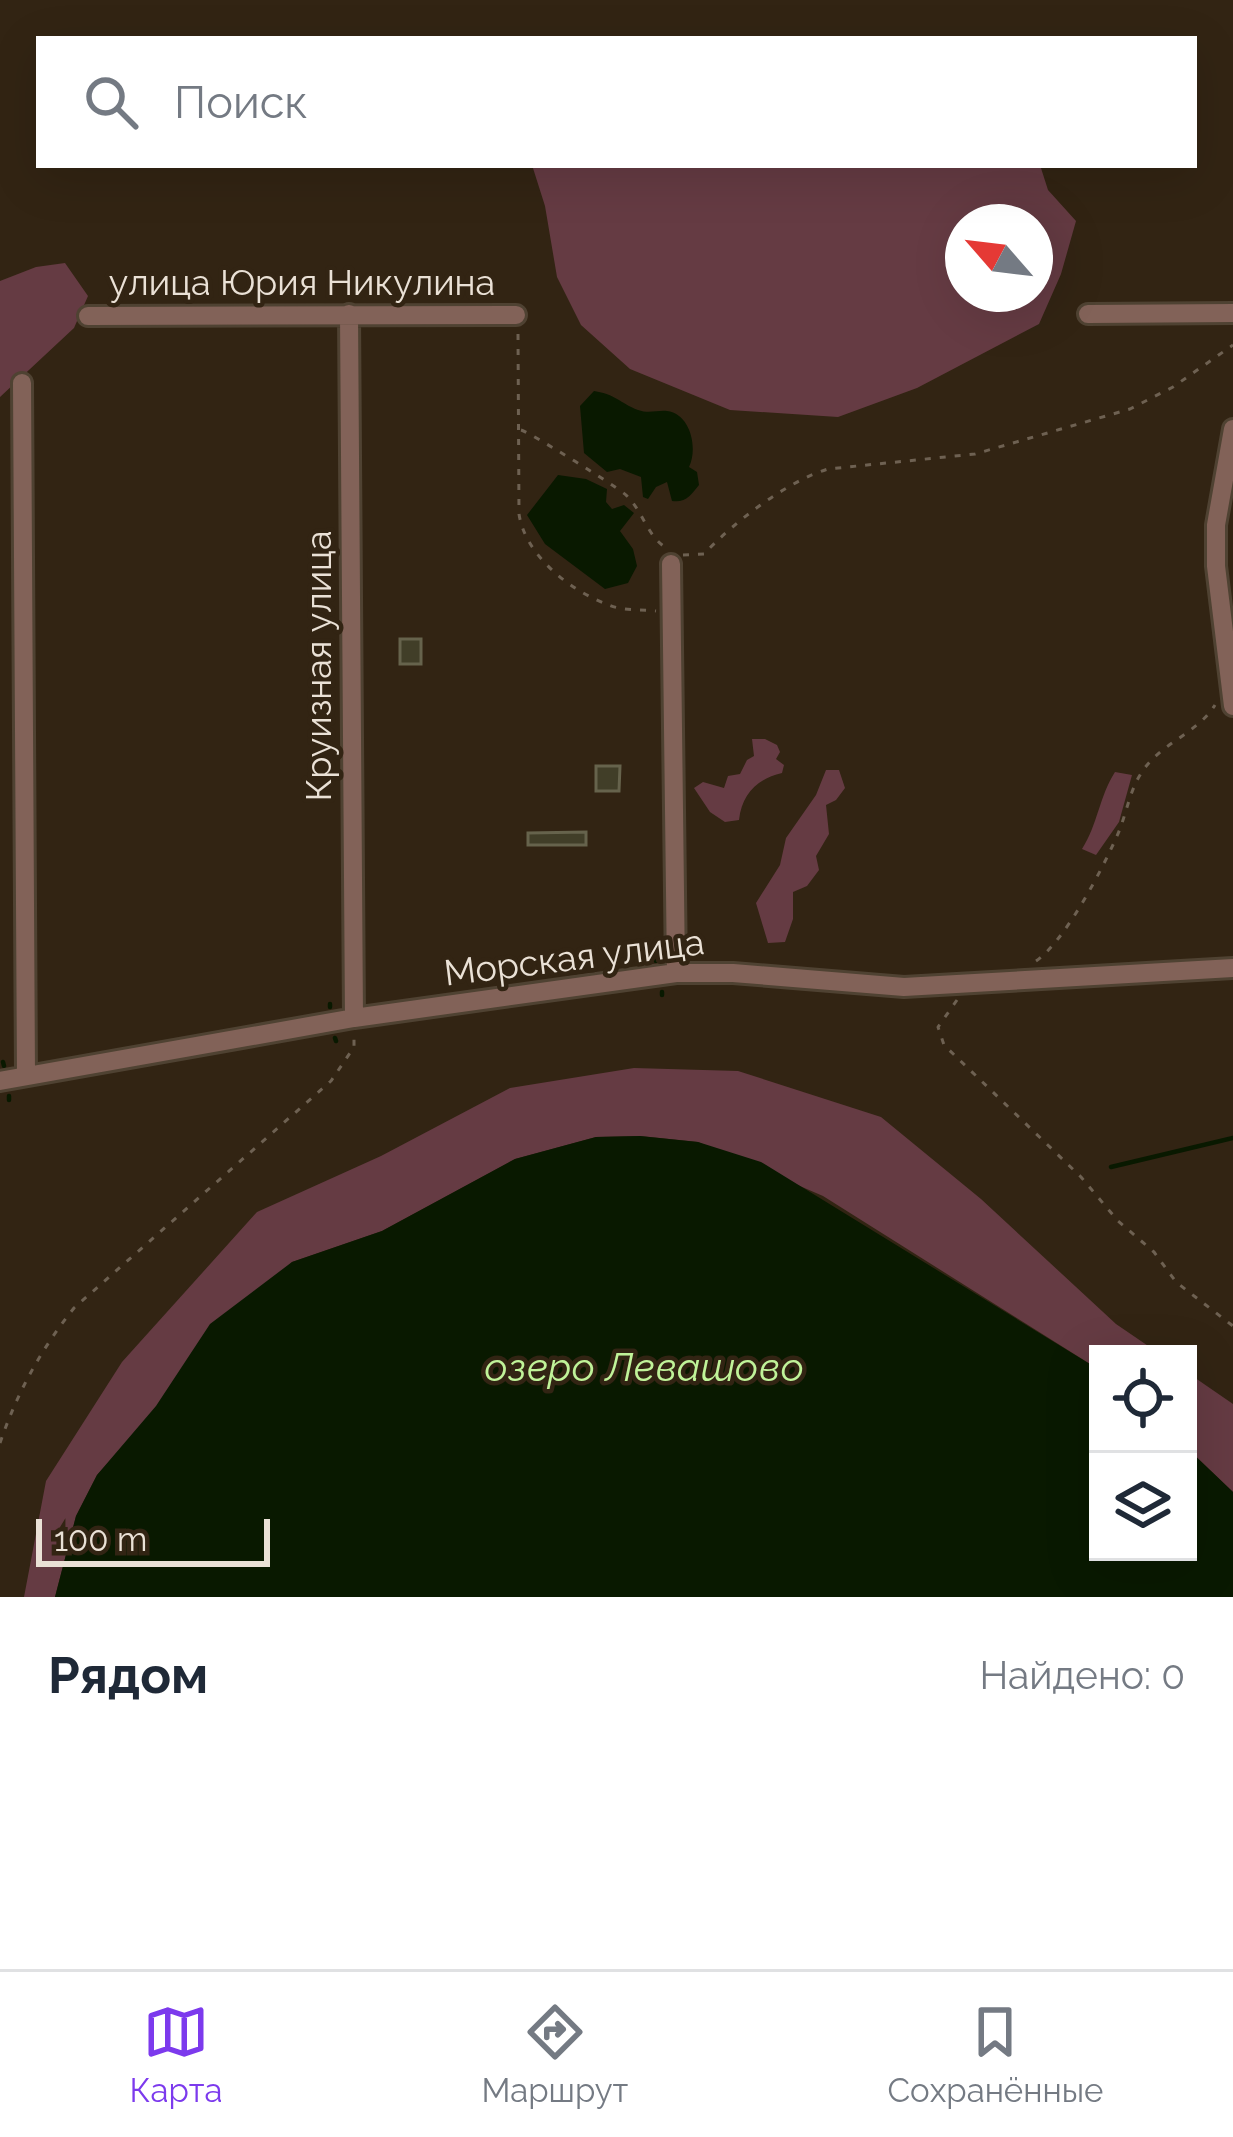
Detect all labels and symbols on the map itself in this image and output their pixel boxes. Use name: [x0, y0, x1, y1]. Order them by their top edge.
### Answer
north arrow: [945, 204, 1053, 312]
street label: улица Юрия Никулина: [109, 261, 495, 303]
street label: Круизная улица: [297, 530, 339, 802]
street label: Морская улица: [442, 920, 706, 994]
water label: озеро Левашово: [484, 1344, 804, 1390]
scale bar: [36, 1513, 270, 1566]

